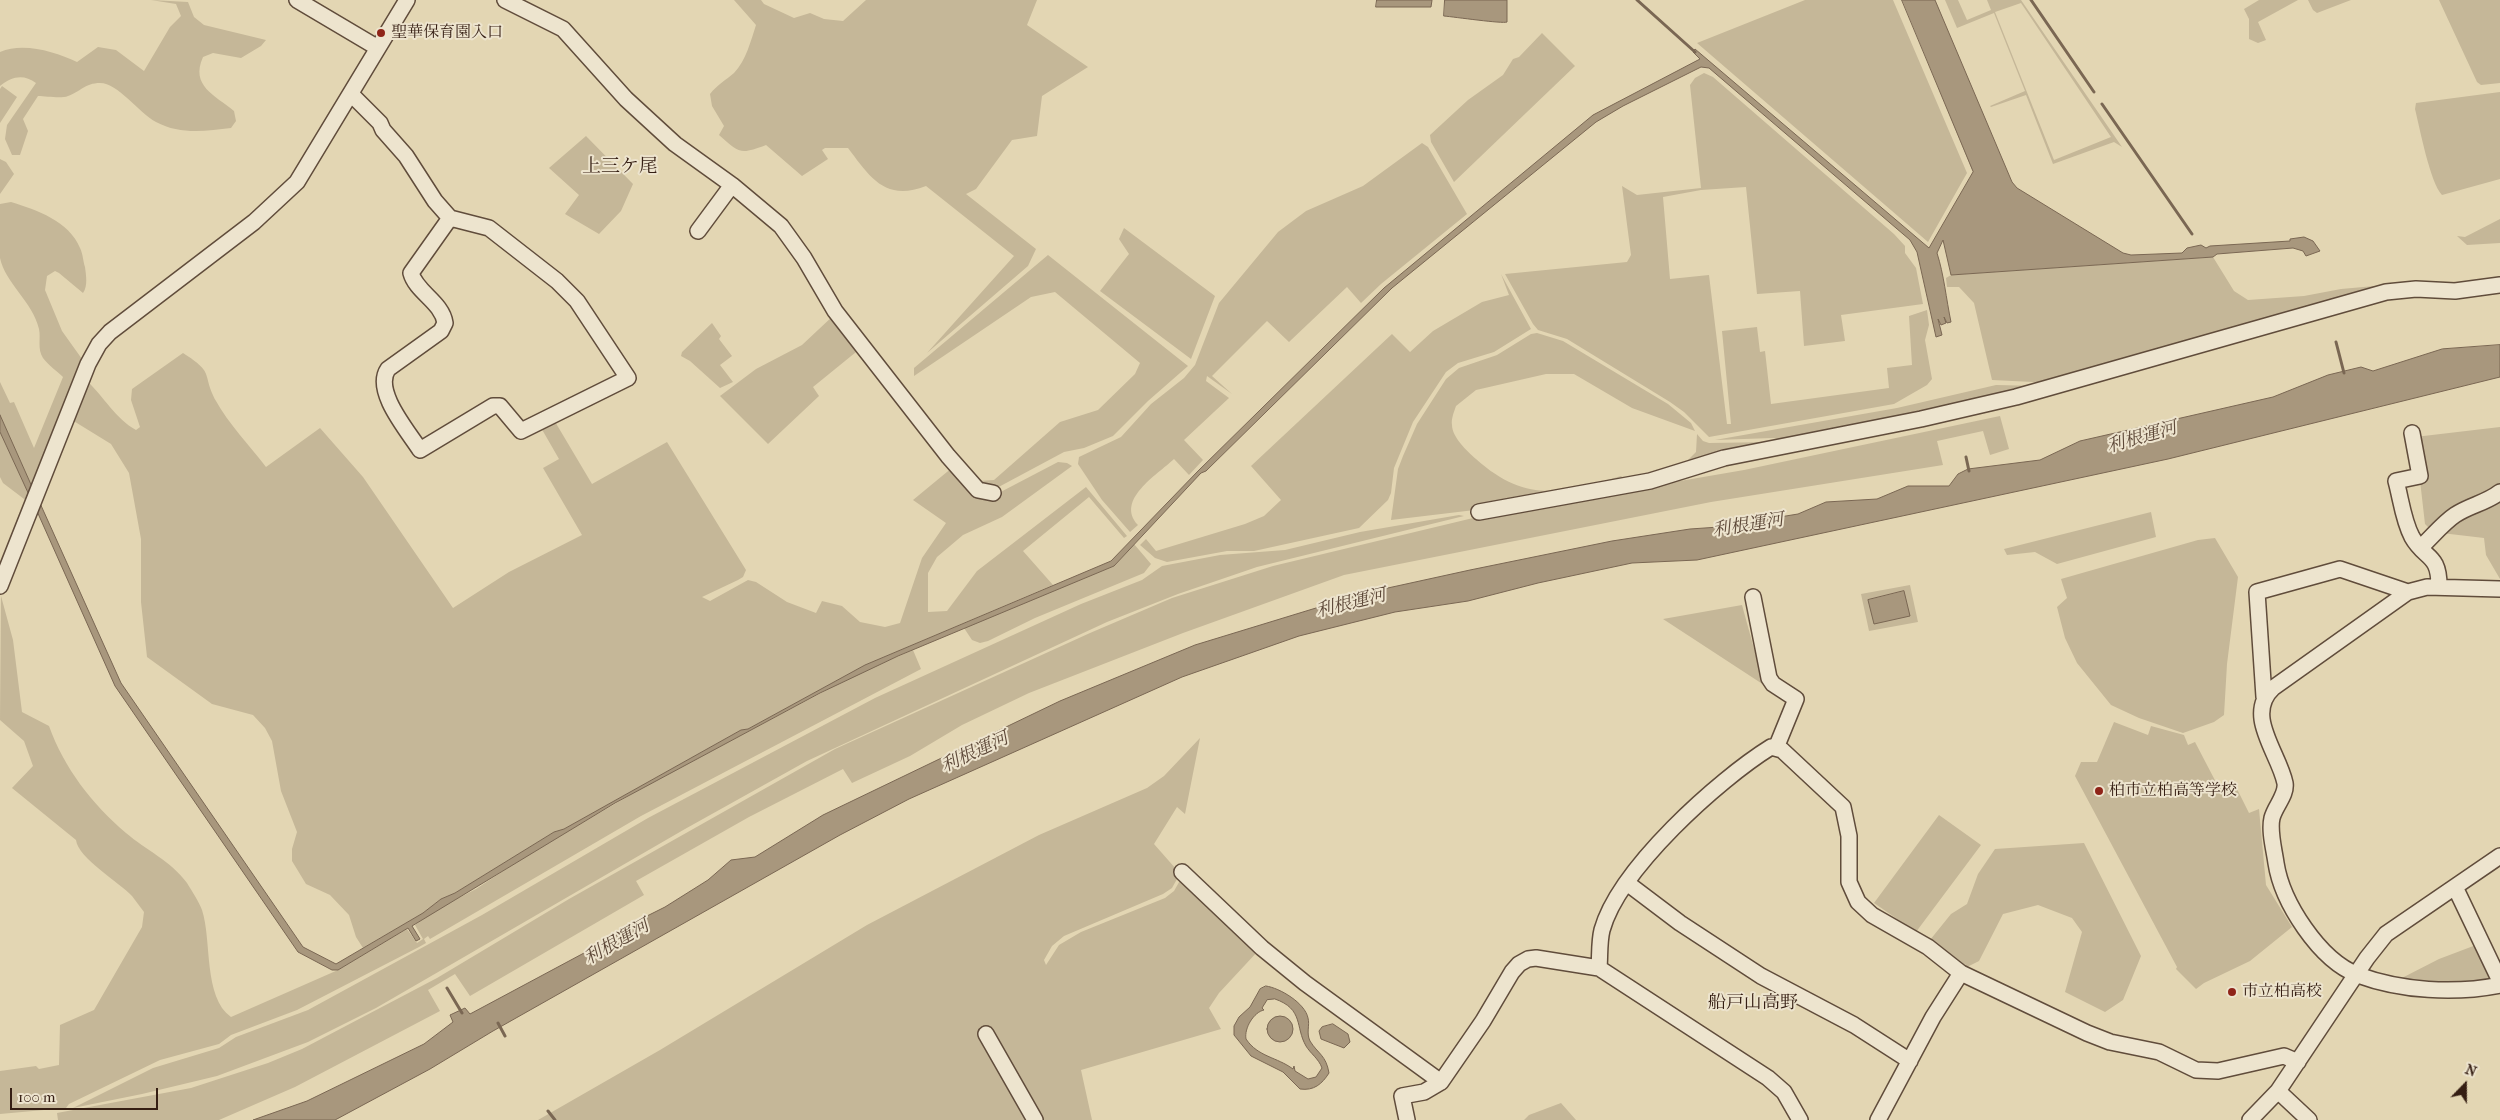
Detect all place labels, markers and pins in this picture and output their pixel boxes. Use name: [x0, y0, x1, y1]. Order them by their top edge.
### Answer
place label: 聖華保育園入口: [391, 23, 503, 43]
marker: 聖華保育園入口: [375, 27, 387, 39]
place label: 柏市立柏高等学校: [2109, 781, 2237, 801]
marker: 柏市立柏高等学校: [2093, 785, 2105, 797]
place label: 市立柏高校: [2242, 982, 2322, 1002]
marker: 市立柏高校: [2226, 986, 2238, 998]

